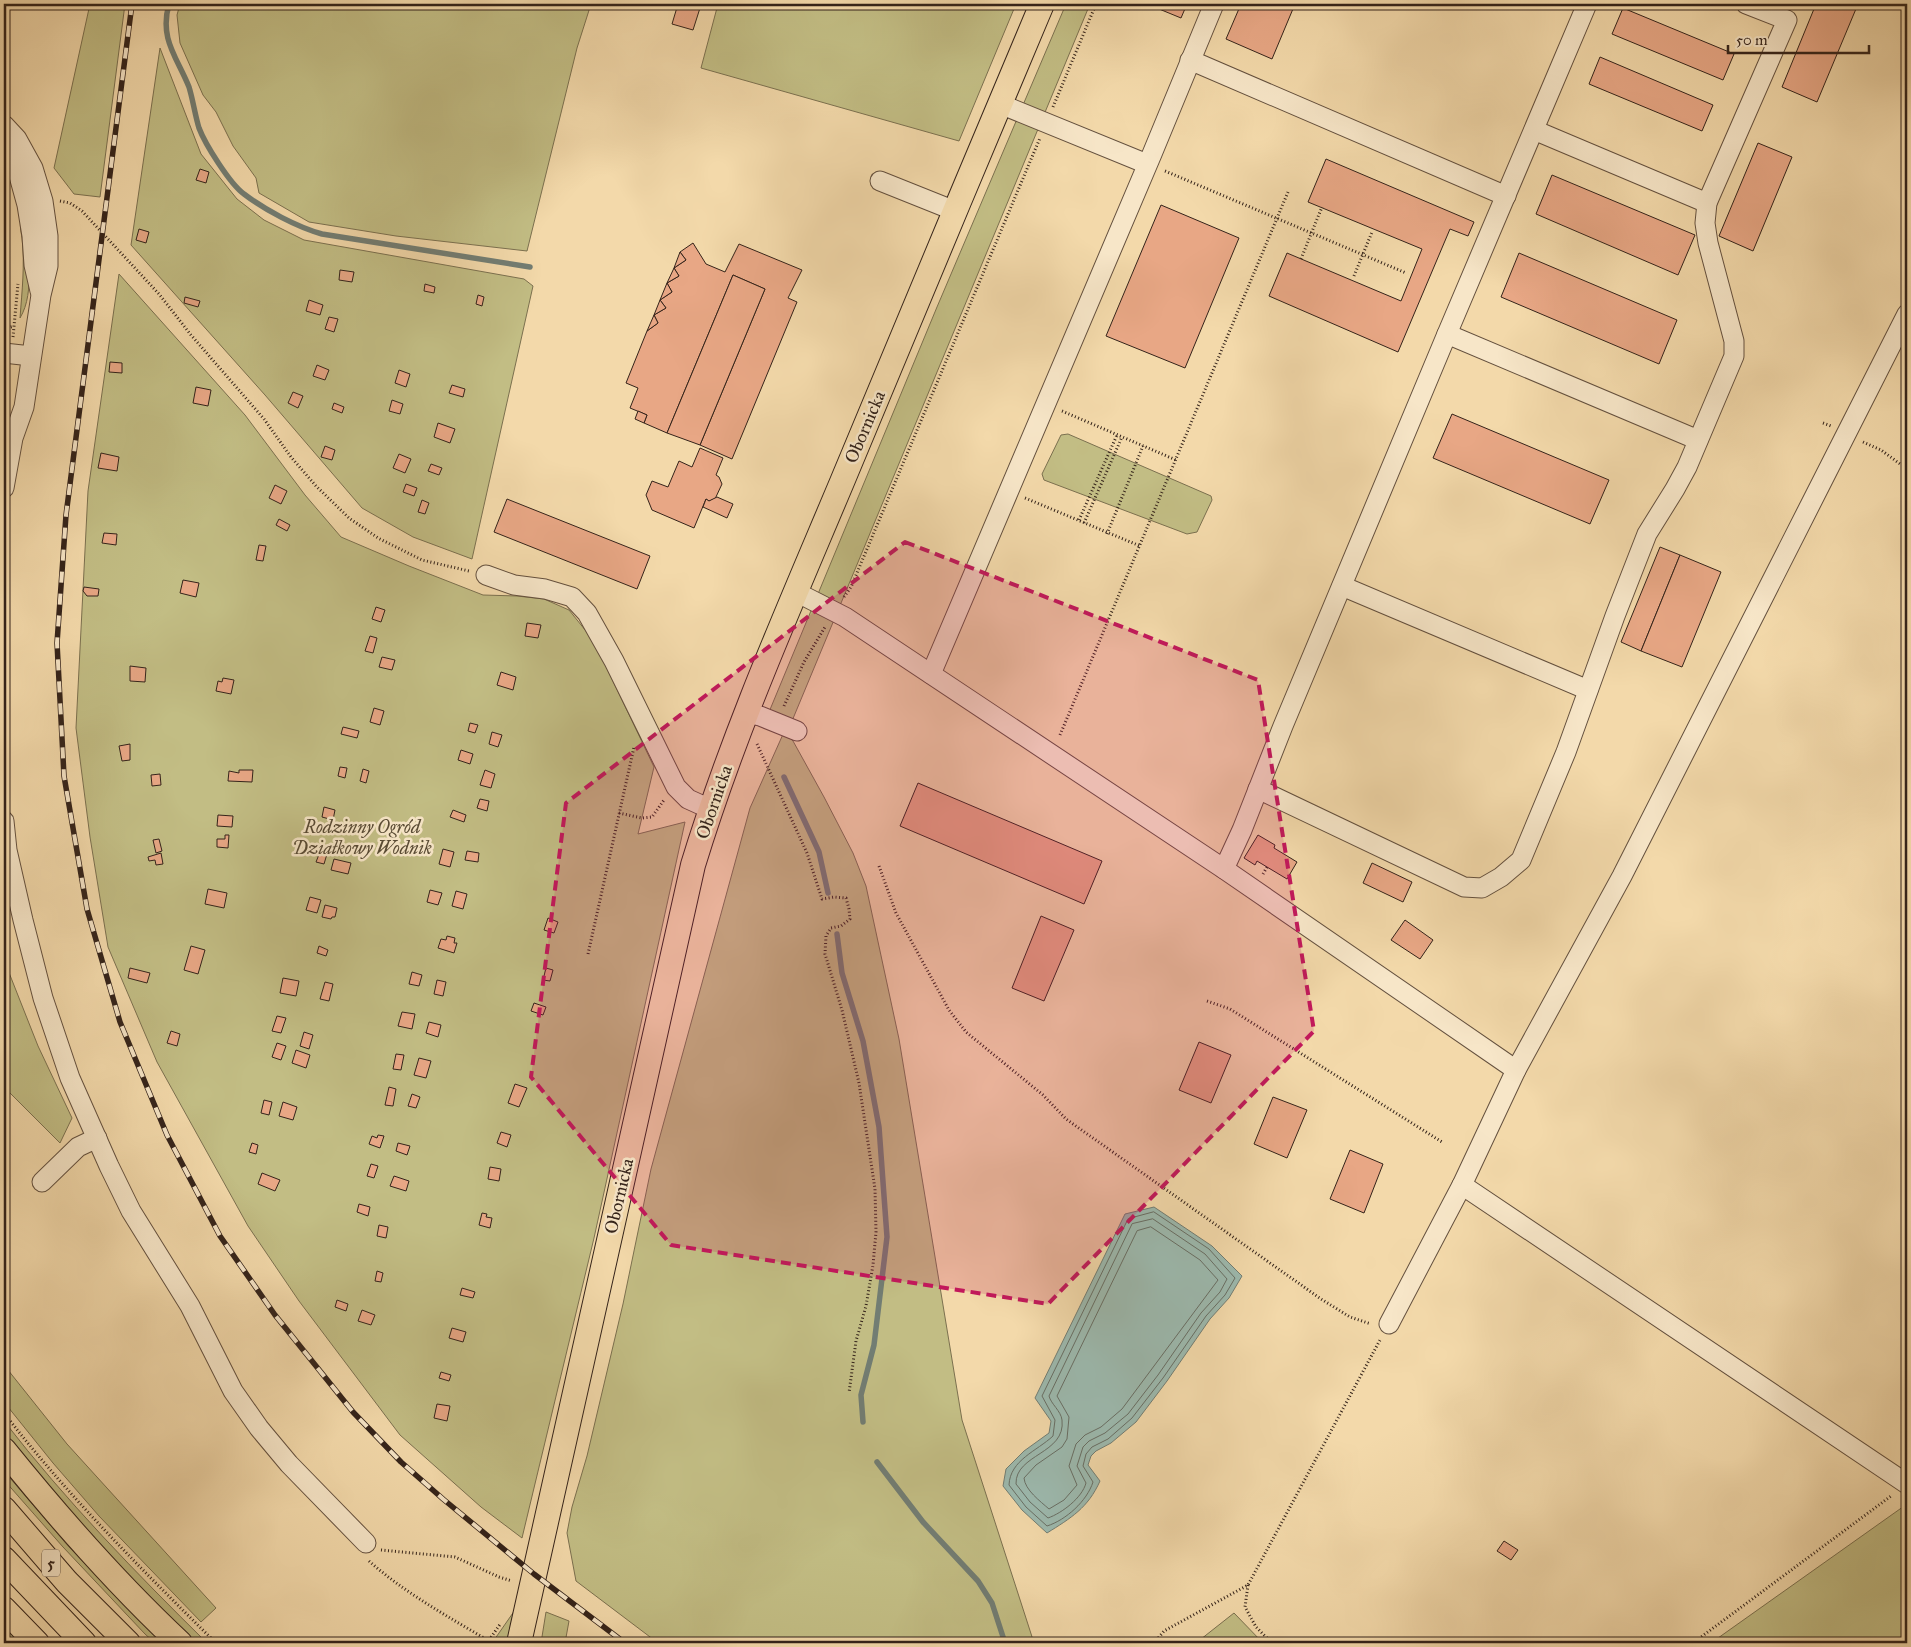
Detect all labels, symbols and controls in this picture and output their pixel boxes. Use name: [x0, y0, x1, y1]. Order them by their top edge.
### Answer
scale bar: [1728, 22, 1870, 54]
text: 50 m: [1736, 31, 1768, 49]
street label: Obornicka: [840, 387, 890, 467]
street label: Obornicka: [691, 762, 737, 842]
park label: Rodzinny Ogród Działkowy Wodnik: [292, 816, 432, 859]
street label: Obornicka: [600, 1156, 638, 1236]
road number: 5: [42, 1550, 60, 1576]

